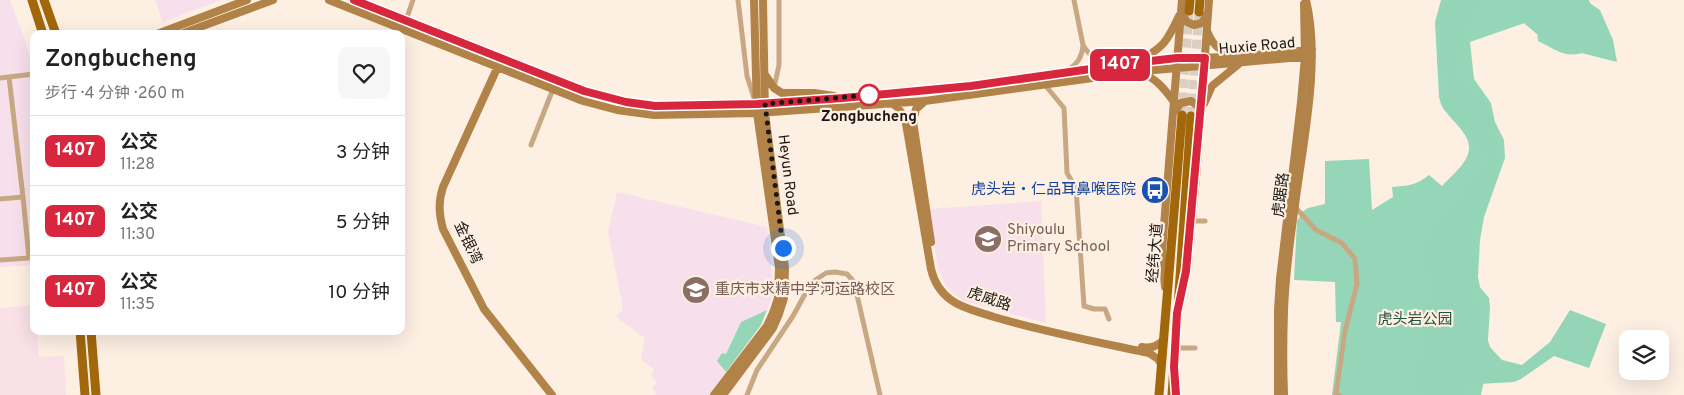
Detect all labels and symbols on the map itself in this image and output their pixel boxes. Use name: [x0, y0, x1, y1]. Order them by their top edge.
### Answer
street label: Huxie Road: [1218, 34, 1296, 60]
line badge: 1407: [1085, 49, 1155, 81]
marker: Zongbucheng: [858, 84, 880, 106]
place label: Zongbucheng: [821, 108, 917, 127]
street label: Heyun Road: [773, 133, 801, 217]
street label: 虎踞路: [1270, 172, 1294, 218]
bus stop icon: 虎头岩‧仁品耳鼻喉医院: [1140, 175, 1170, 205]
place label: 虎头岩‧仁品耳鼻喉医院: [971, 181, 1136, 200]
street label: 金银湾: [449, 219, 485, 267]
place label: Shiyoulu Primary School: [1007, 221, 1110, 257]
street label: 经纬大道: [1144, 222, 1168, 284]
school or university icon: Shiyoulu Primary School: [973, 224, 1003, 254]
your location: [771, 236, 796, 261]
school or university icon: 重庆市求精中学河运路校区: [681, 275, 711, 305]
place label: 重庆市求精中学河运路校区: [715, 280, 895, 300]
street label: 虎威路: [965, 283, 1014, 316]
park label: 虎头岩公园: [1377, 311, 1453, 330]

